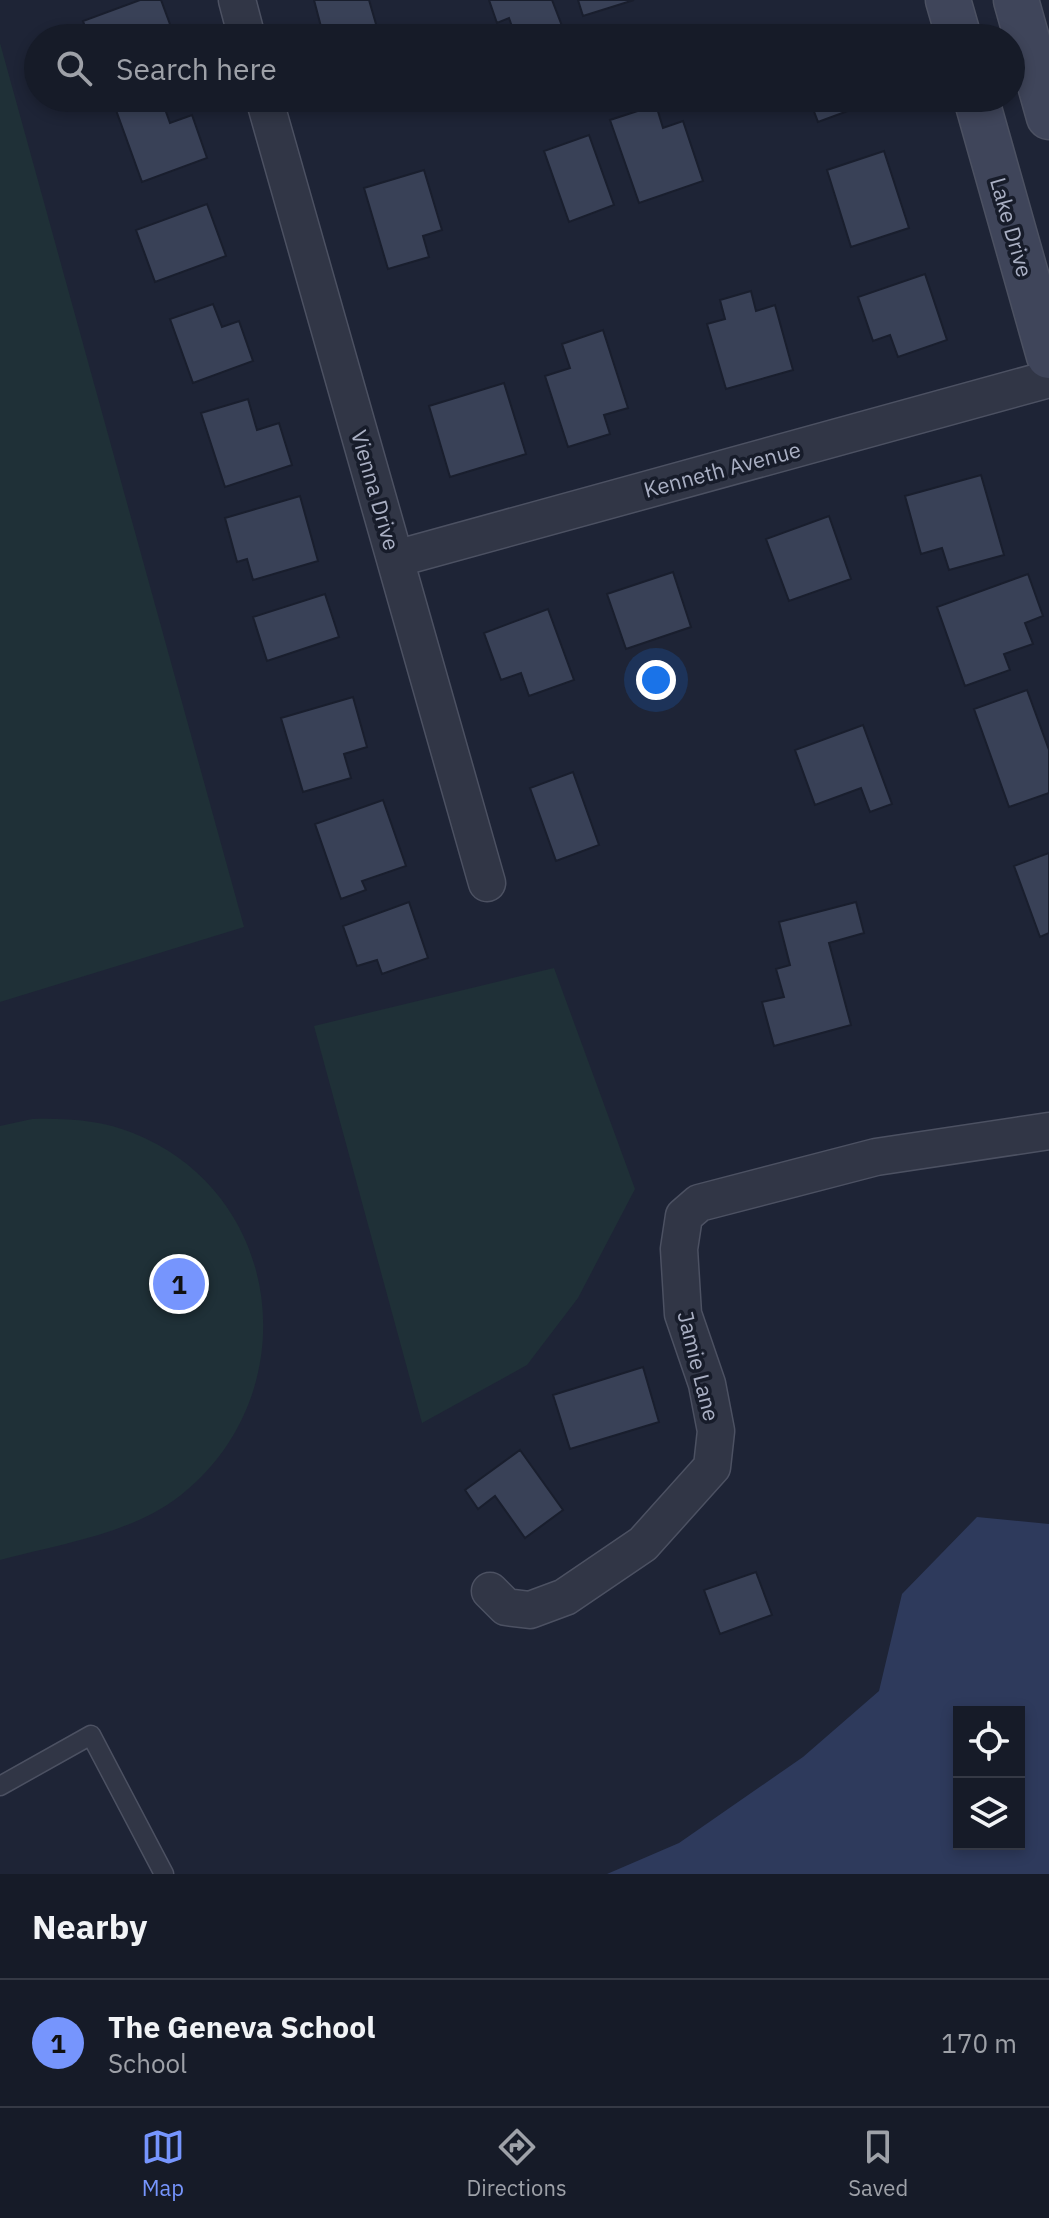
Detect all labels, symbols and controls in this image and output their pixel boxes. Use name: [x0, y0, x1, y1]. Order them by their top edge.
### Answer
search box: [24, 24, 1025, 112]
icon: search: [52, 46, 96, 90]
text: Search here: [116, 49, 277, 88]
street label: Lake Drive: [984, 174, 1040, 280]
street label: Vienna Drive: [345, 426, 407, 554]
street label: Kenneth Avenue: [640, 434, 804, 504]
your location: [636, 660, 676, 700]
pin: 1: [153, 1254, 205, 1314]
street label: Jamie Lane: [671, 1308, 727, 1424]
map controls: [953, 1706, 1025, 1850]
button: locate: [953, 1706, 1025, 1778]
button: layers: [953, 1778, 1025, 1850]
text: Nearby: [32, 1904, 147, 1948]
text: The Geneva School: [108, 2007, 375, 2046]
text: 1: [50, 2026, 66, 2060]
text: 170 m: [941, 2026, 1017, 2060]
text: School: [108, 2046, 187, 2080]
tab: Map: [141, 2125, 185, 2202]
tab: Directions: [467, 2125, 567, 2202]
tab: Saved: [848, 2125, 908, 2202]

